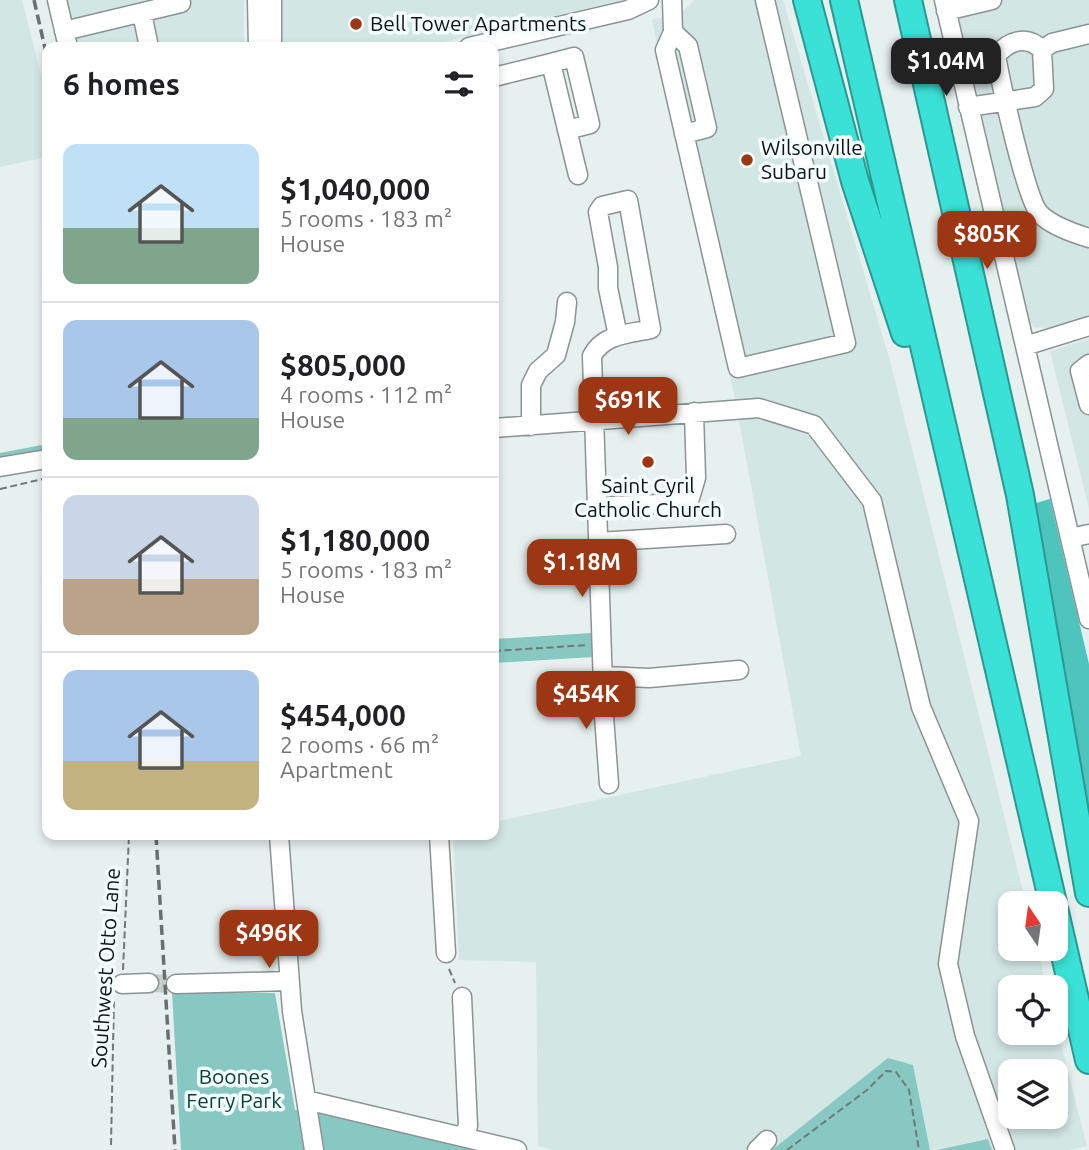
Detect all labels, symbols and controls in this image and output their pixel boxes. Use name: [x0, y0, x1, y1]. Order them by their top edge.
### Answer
place label: Bell Tower Apartments: [370, 11, 586, 35]
marker: Bell Tower Apartments: [348, 16, 364, 32]
pin: $1.04M: [889, 38, 1003, 98]
text: $1.04M: [907, 48, 985, 73]
icon: filters: [440, 65, 478, 103]
text: 6 homes: [63, 67, 180, 101]
place label: Wilsonville Subaru: [761, 135, 863, 183]
marker: Wilsonville Subaru: [739, 152, 755, 168]
icon: home: [119, 172, 203, 256]
text: $1,040,000: [280, 172, 430, 206]
text: 5 rooms · 183 m²: [280, 206, 452, 231]
pin: $805K: [938, 212, 1036, 271]
text: $805K: [953, 221, 1021, 246]
text: House: [280, 231, 345, 256]
icon: home: [119, 348, 203, 432]
text: $805,000: [280, 348, 406, 382]
pin: $691K: [579, 378, 677, 437]
text: 4 rooms · 112 m²: [280, 382, 452, 407]
text: $691K: [594, 387, 662, 412]
text: House: [280, 407, 345, 432]
marker: Saint Cyril Catholic Church: [640, 454, 656, 470]
place label: Saint Cyril Catholic Church: [574, 473, 722, 521]
icon: home: [119, 523, 203, 607]
text: $1,180,000: [280, 523, 430, 557]
pin: $1.18M: [525, 540, 639, 599]
text: $1.18M: [543, 549, 621, 574]
text: 5 rooms · 183 m²: [280, 557, 452, 582]
text: House: [280, 582, 345, 607]
pin: $454K: [537, 672, 635, 731]
text: $454K: [552, 681, 620, 706]
icon: home: [119, 698, 203, 782]
text: $454,000: [280, 698, 406, 732]
text: 2 rooms · 66 m²: [280, 732, 439, 757]
text: Apartment: [280, 757, 393, 782]
street label: Southwest Otto Lane: [86, 867, 124, 1069]
north arrow: [998, 891, 1068, 961]
map controls: [998, 891, 1068, 1129]
pin: $496K: [220, 911, 318, 970]
text: $496K: [235, 920, 303, 945]
button: locate: [998, 975, 1068, 1045]
button: layers: [998, 1059, 1068, 1129]
park label: Boones Ferry Park: [186, 1064, 282, 1112]

